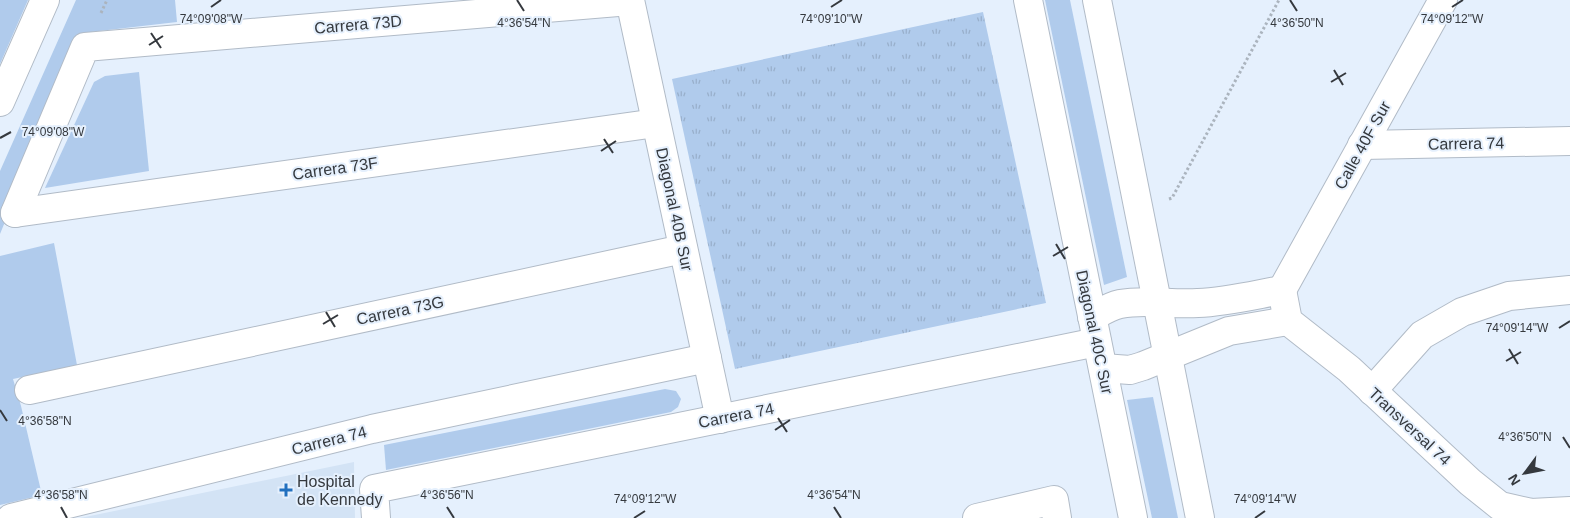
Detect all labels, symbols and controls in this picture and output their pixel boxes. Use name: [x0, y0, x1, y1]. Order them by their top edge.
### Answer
text: 74°09'08"W: [180, 12, 243, 26]
street label: Carrera 73D: [313, 12, 403, 37]
text: 74°09'10"W: [800, 12, 863, 26]
text: 74°09'12"W: [1421, 12, 1484, 26]
text: 4°36'54"N: [497, 16, 551, 30]
text: 4°36'50"N: [1270, 16, 1324, 30]
street label: Calle 40F Sur: [1331, 98, 1394, 192]
text: 74°09'08"W: [22, 125, 85, 139]
street label: Carrera 74: [1428, 134, 1504, 153]
street label: Diagonal 40B Sur: [653, 146, 696, 273]
street label: Carrera 73F: [291, 154, 379, 183]
street label: Diagonal 40C Sur: [1073, 269, 1116, 396]
street label: Carrera 73G: [355, 293, 445, 328]
text: 74°09'14"W: [1486, 321, 1549, 335]
street label: Transversal 74: [1365, 384, 1454, 469]
street label: Carrera 74: [697, 400, 775, 431]
text: 4°36'58"N: [18, 414, 72, 428]
street label: Carrera 74: [290, 423, 368, 458]
text: 4°36'50"N: [1498, 430, 1552, 444]
north arrow: [1500, 448, 1550, 498]
text: N: [1505, 471, 1523, 488]
place label: Hospital de Kennedy: [297, 473, 382, 508]
marker: Hospital de Kennedy: [279, 483, 293, 497]
text: 4°36'58"N: [34, 488, 88, 502]
text: 4°36'56"N: [420, 488, 474, 502]
text: 4°36'54"N: [807, 488, 861, 502]
text: 74°09'12"W: [614, 492, 677, 506]
text: 74°09'14"W: [1234, 492, 1297, 506]

